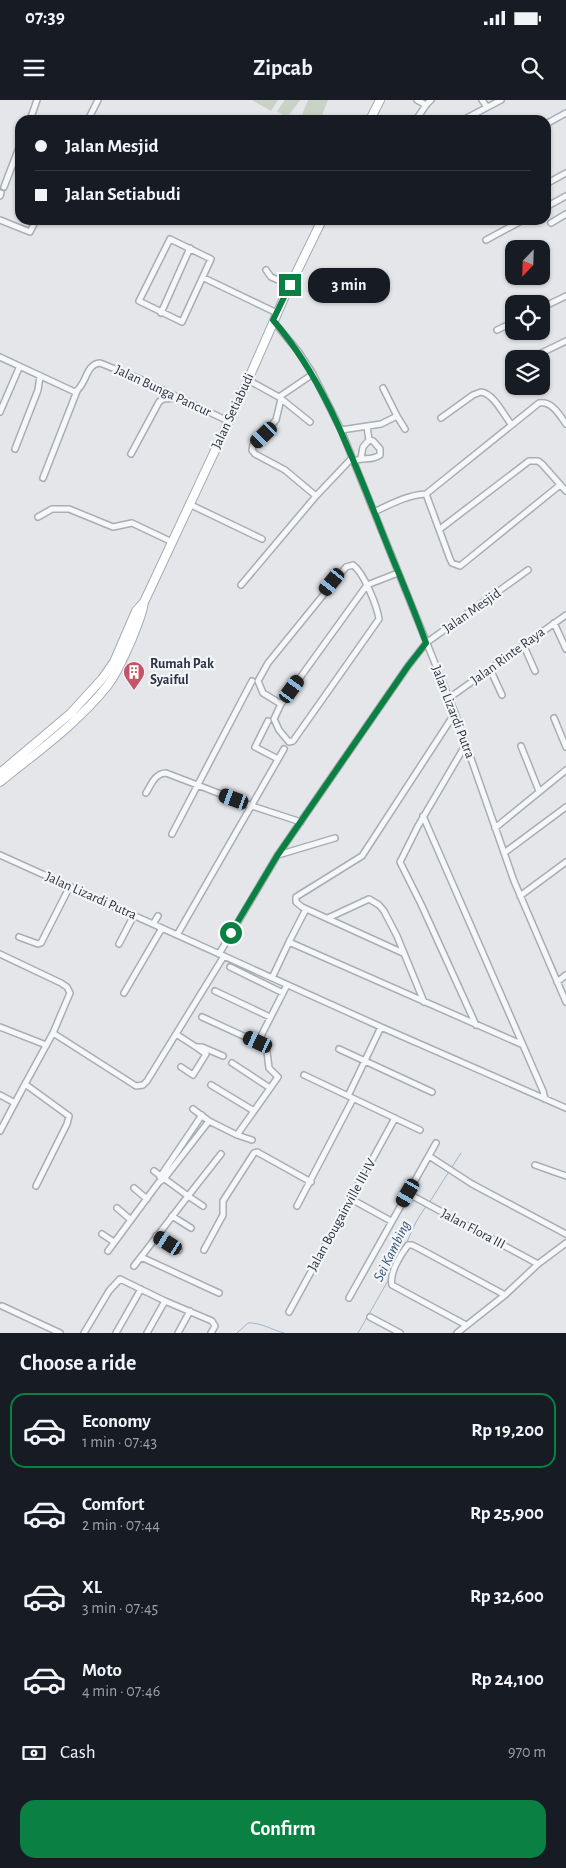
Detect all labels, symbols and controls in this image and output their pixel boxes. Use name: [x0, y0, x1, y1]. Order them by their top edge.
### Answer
text: 07:39: [25, 8, 65, 27]
icon: menu: [20, 54, 48, 82]
icon: search: [518, 54, 546, 82]
text: Zipcab: [253, 57, 313, 79]
text: Jalan Mesjid: [65, 137, 159, 156]
text: Jalan Setiabudi: [65, 185, 181, 204]
north arrow: [505, 240, 550, 285]
map controls: [505, 240, 550, 395]
callout: 3 min: [308, 268, 390, 302]
route end: [279, 274, 301, 296]
text: 3 min: [332, 277, 366, 293]
button: locate: [505, 295, 550, 340]
button: layers: [505, 350, 550, 395]
street label: Jalan Bunga Pancur: [113, 363, 214, 420]
street label: Jalan Setiabudi: [209, 371, 257, 451]
car: [247, 419, 280, 451]
car: [316, 566, 347, 598]
street label: Jalan Mesjid: [441, 586, 503, 636]
street label: Jalan Rinte Raya: [469, 624, 548, 687]
place label: Rumah Pak Syaiful: [150, 657, 214, 687]
building icon: Rumah Pak Syaiful: [122, 660, 146, 691]
street label: Jalan Lizardi Putra: [429, 664, 477, 761]
car: [277, 672, 306, 706]
car: [217, 787, 250, 811]
street label: Jalan Lizardi Putra: [43, 870, 139, 923]
route start: [220, 922, 242, 944]
car: [241, 1029, 274, 1055]
street label: Jalan Bougainville III-IV: [305, 1157, 379, 1273]
car: [394, 1176, 421, 1210]
street label: Jalan Flora III: [439, 1206, 507, 1252]
water label: Sei Kambing: [371, 1218, 413, 1284]
car: [151, 1229, 184, 1257]
text: Choose a ride: [20, 1352, 136, 1374]
icon: car: [22, 1408, 67, 1453]
text: Economy: [82, 1412, 151, 1431]
text: Rp 19,200: [471, 1421, 544, 1440]
text: 1 min · 07:43: [82, 1434, 157, 1450]
icon: car: [22, 1491, 67, 1536]
text: Comfort: [82, 1495, 144, 1514]
text: Rp 25,900: [470, 1504, 544, 1523]
text: 2 min · 07:44: [82, 1517, 160, 1533]
icon: car: [22, 1574, 67, 1619]
text: XL: [82, 1578, 102, 1597]
text: Rp 32,600: [470, 1587, 544, 1606]
text: 3 min · 07:45: [82, 1600, 158, 1616]
icon: car: [22, 1657, 67, 1702]
text: Moto: [82, 1661, 122, 1680]
text: Rp 24,100: [471, 1670, 544, 1689]
text: 4 min · 07:46: [82, 1683, 160, 1699]
icon: cash: [20, 1739, 48, 1767]
text: Cash: [60, 1743, 96, 1762]
text: 970 m: [508, 1744, 546, 1760]
button: Confirm: [20, 1800, 546, 1858]

